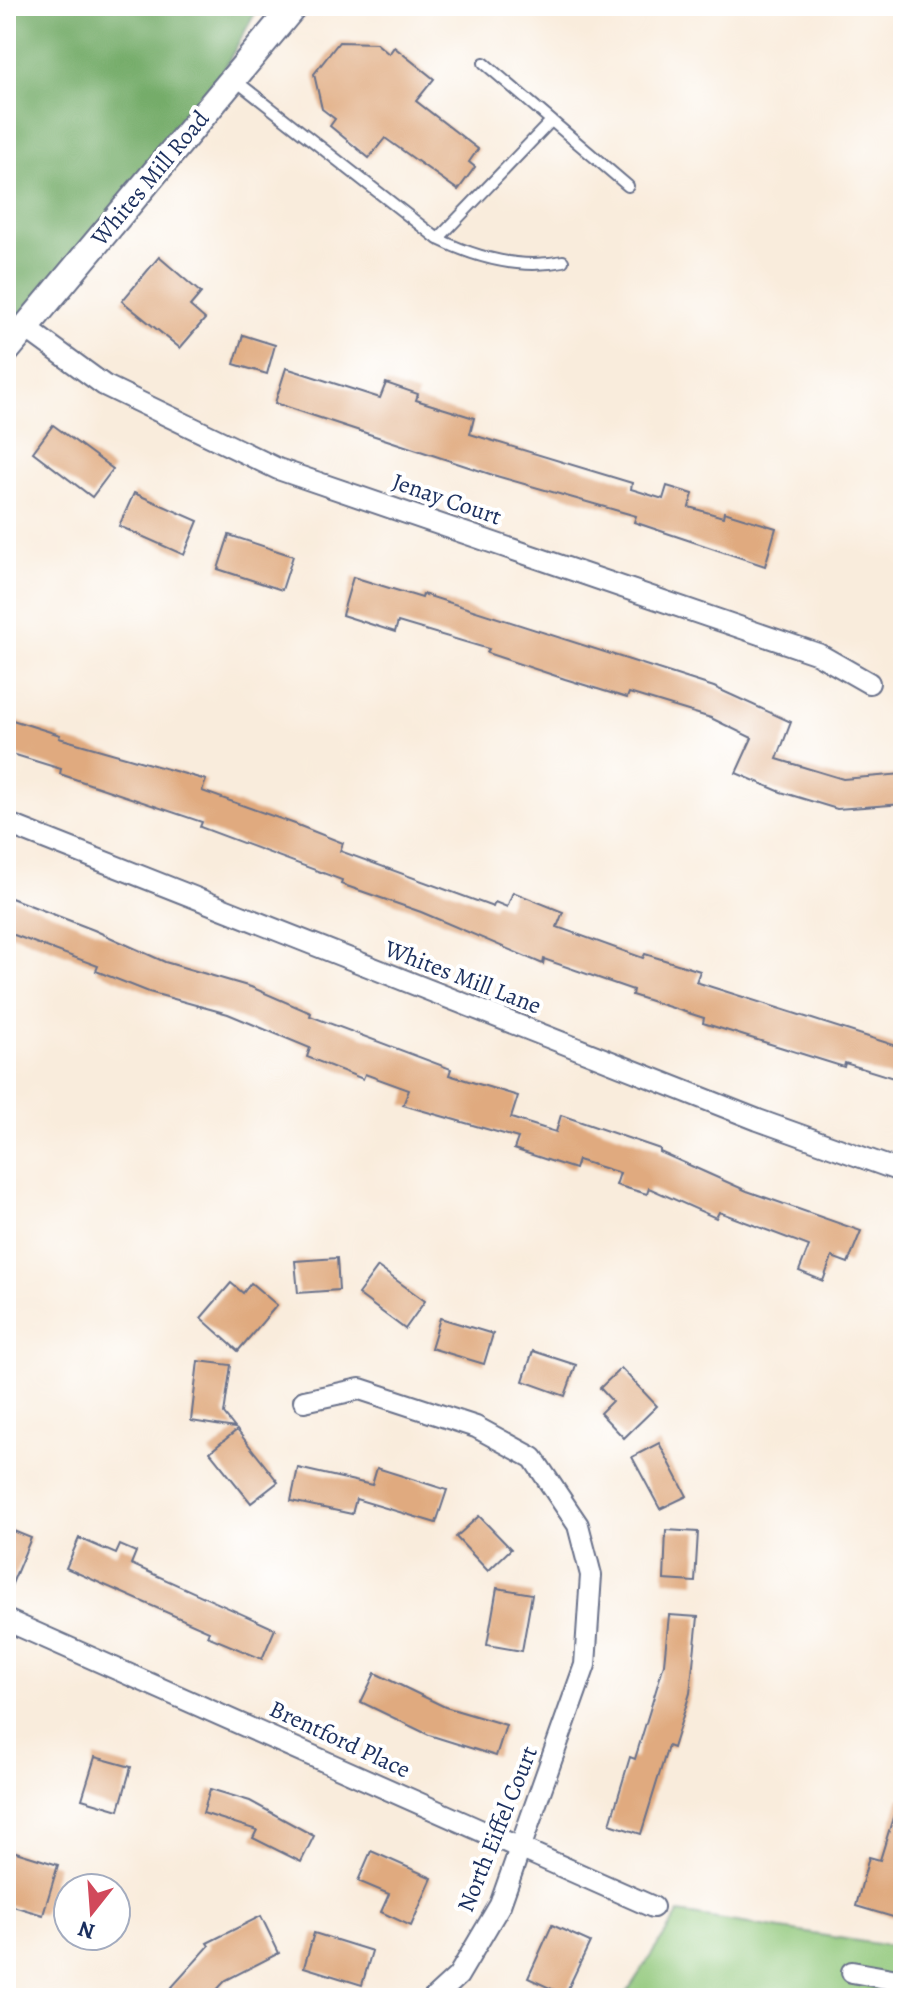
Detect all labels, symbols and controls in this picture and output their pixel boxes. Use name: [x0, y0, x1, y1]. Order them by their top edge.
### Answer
street label: Whites Mill Road: [83, 103, 216, 253]
street label: Jenay Court: [388, 465, 506, 533]
street label: Whites Mill Lane: [379, 932, 546, 1022]
street label: Brentford Place: [264, 1692, 416, 1786]
street label: North Eiffel Court: [449, 1741, 545, 1917]
north arrow: [52, 1872, 132, 1952]
text: N: [74, 1913, 98, 1947]

